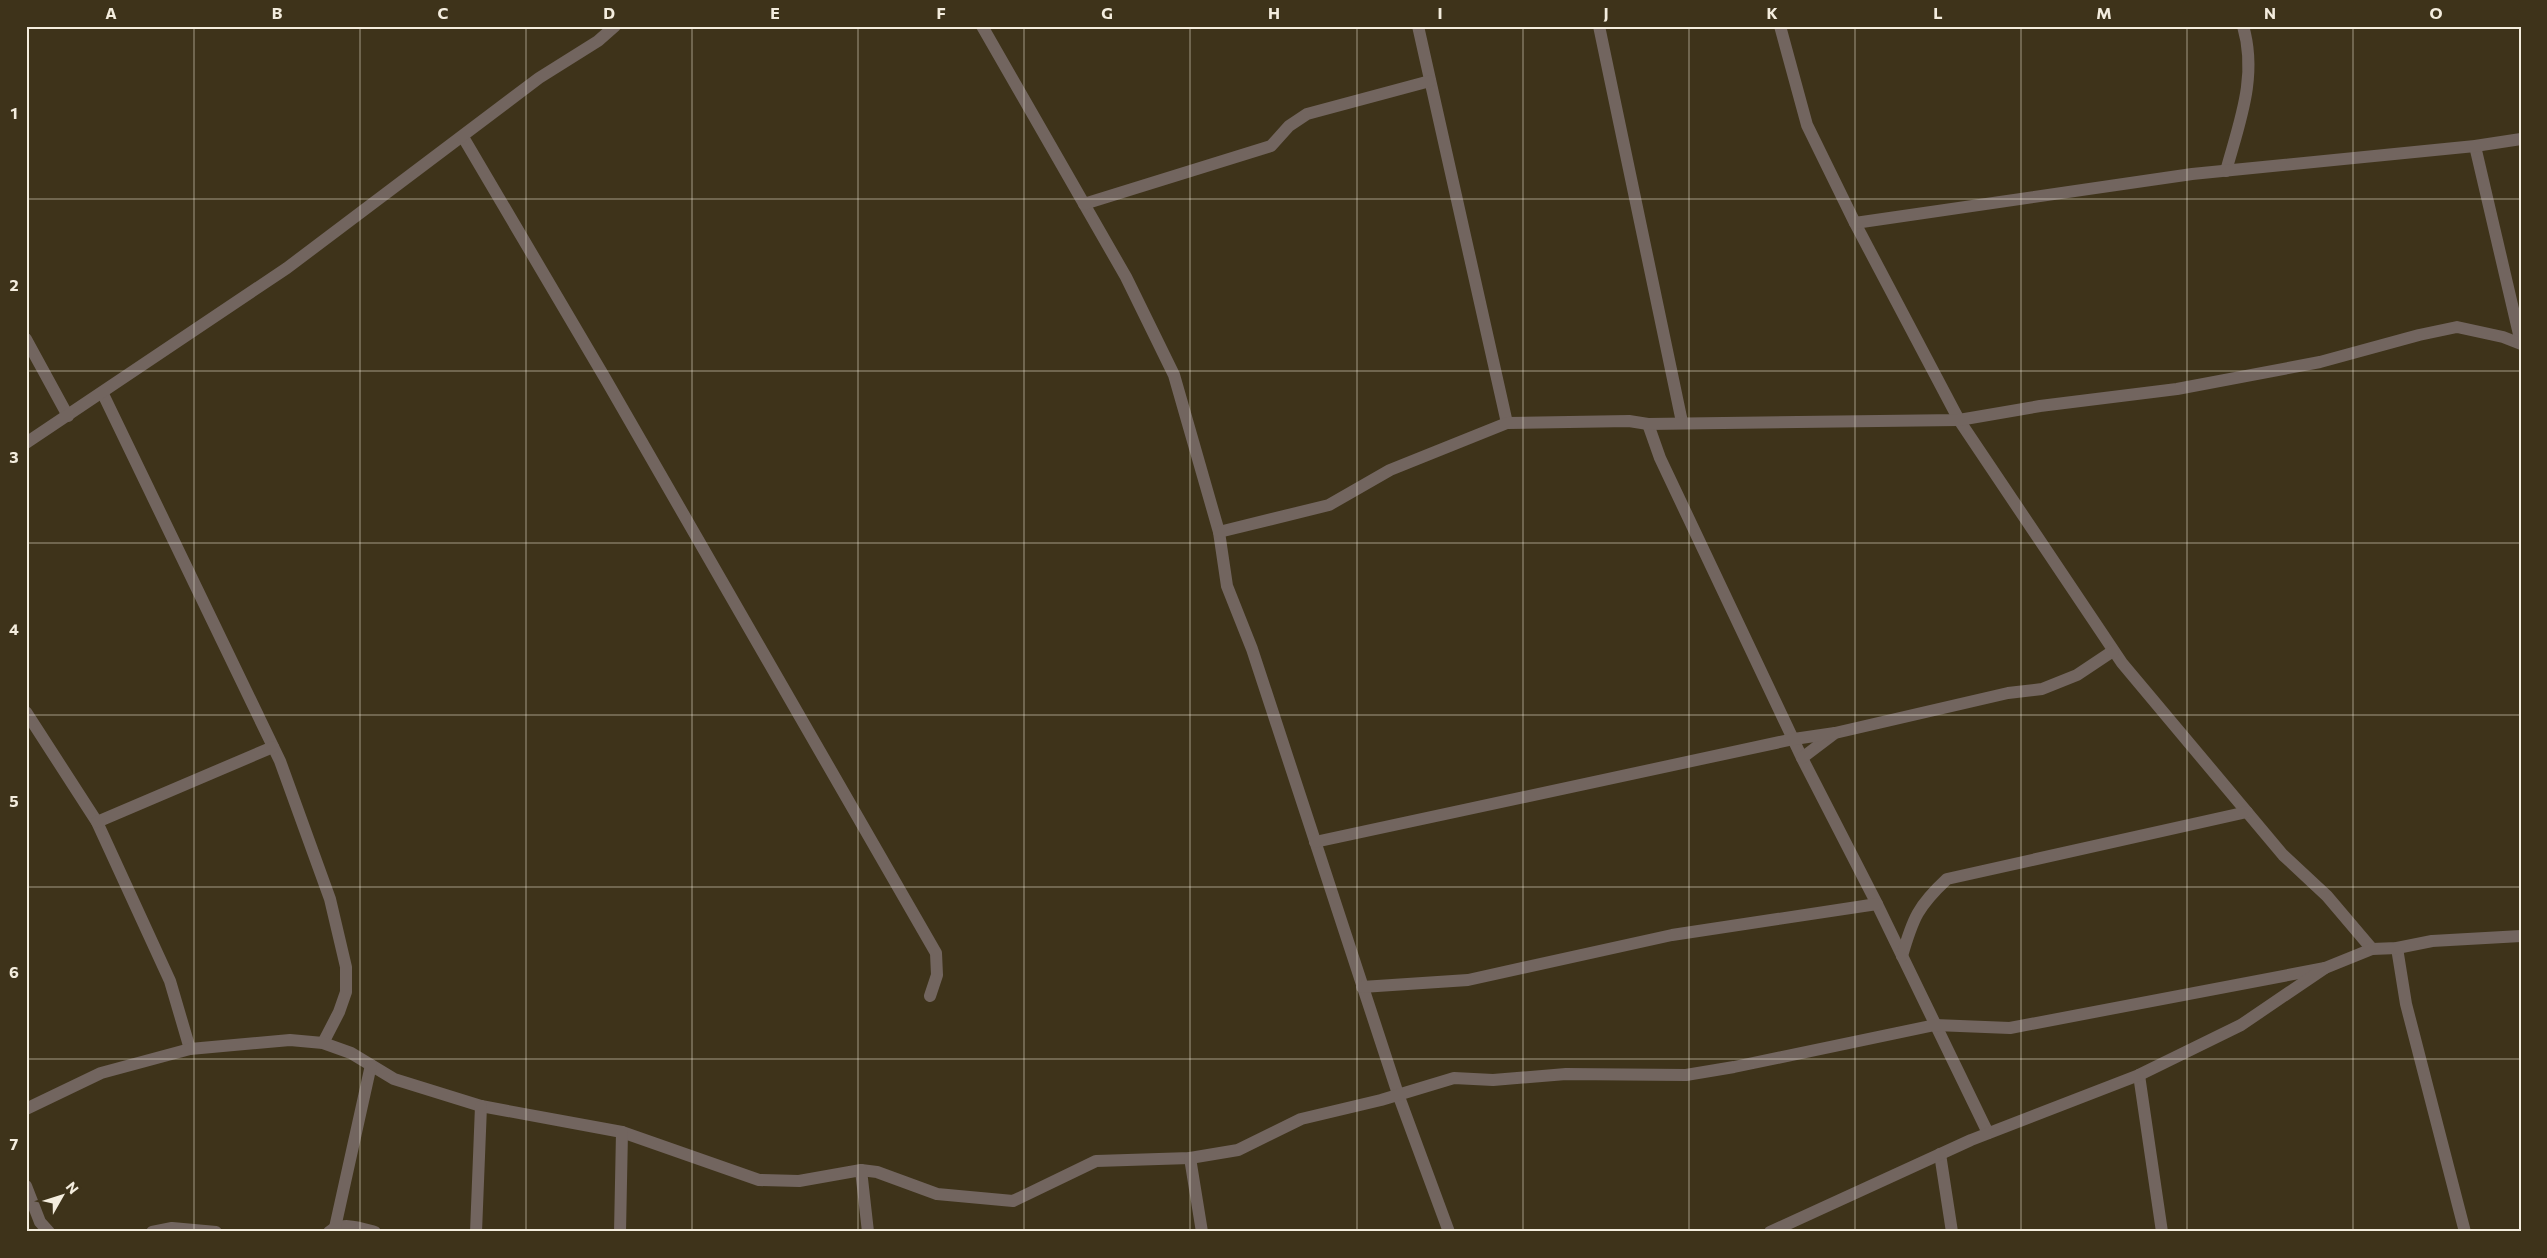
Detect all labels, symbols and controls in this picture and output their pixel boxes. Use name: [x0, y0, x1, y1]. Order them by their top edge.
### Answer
text: A: [105, 3, 117, 22]
text: B: [272, 3, 283, 22]
text: C: [438, 3, 449, 22]
text: D: [603, 3, 615, 22]
text: E: [770, 3, 780, 22]
text: F: [936, 3, 946, 22]
text: G: [1101, 3, 1113, 22]
text: H: [1268, 3, 1280, 22]
text: I: [1437, 3, 1443, 22]
text: J: [1603, 3, 1609, 22]
text: K: [1766, 3, 1778, 22]
text: L: [1933, 3, 1943, 22]
text: M: [2096, 3, 2112, 22]
text: N: [2264, 3, 2276, 22]
text: O: [2429, 3, 2443, 22]
text: 1: [10, 103, 18, 122]
text: 2: [9, 275, 19, 294]
text: 3: [9, 447, 19, 466]
text: 4: [9, 619, 19, 638]
text: 5: [9, 791, 19, 810]
text: 6: [9, 962, 19, 981]
text: 7: [10, 1134, 19, 1153]
north arrow: [38, 1170, 88, 1220]
text: N: [63, 1178, 82, 1197]

